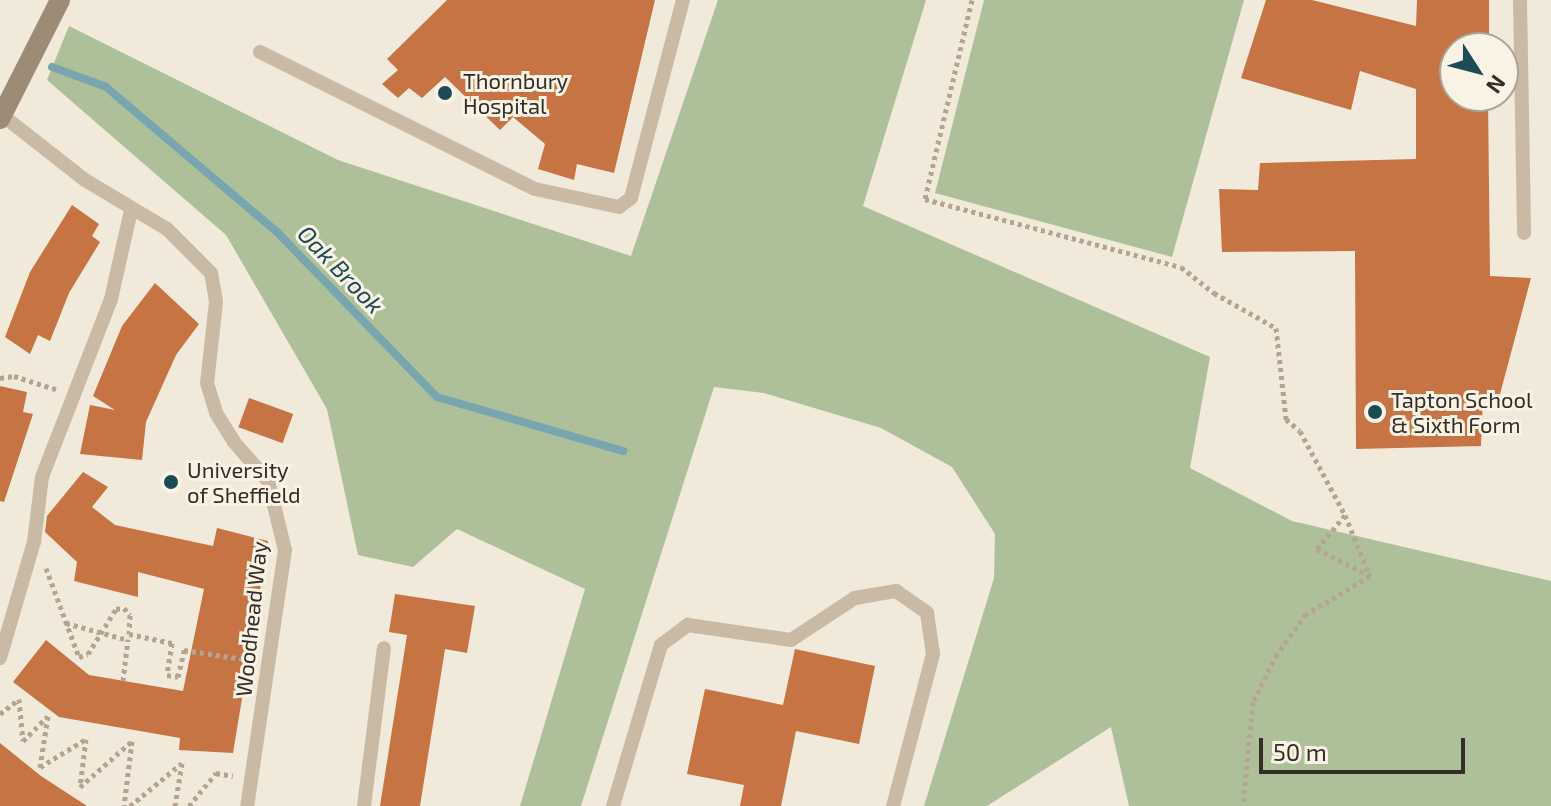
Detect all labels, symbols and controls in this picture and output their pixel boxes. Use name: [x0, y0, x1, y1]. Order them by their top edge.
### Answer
north arrow: [1439, 32, 1519, 112]
place label: Thornbury Hospital: [463, 67, 568, 118]
text: N: [1482, 71, 1512, 99]
marker: Thornbury Hospital: [434, 82, 456, 104]
water label: Oak Brook: [292, 219, 390, 319]
place label: Tapton School & Sixth Form: [1391, 386, 1533, 438]
marker: Tapton School & Sixth Form: [1366, 403, 1384, 421]
place label: University of Sheffield: [187, 456, 301, 508]
marker: University of Sheffield: [162, 473, 180, 491]
street label: Woodhead Way: [230, 540, 272, 698]
scale bar: [1263, 722, 1469, 772]
text: 50 m: [1273, 737, 1327, 766]

